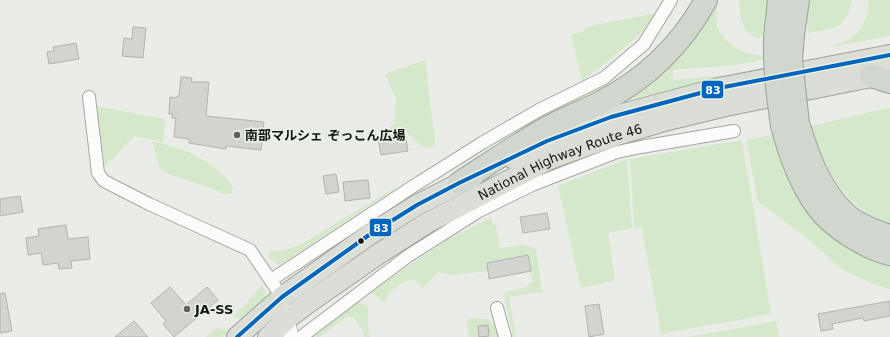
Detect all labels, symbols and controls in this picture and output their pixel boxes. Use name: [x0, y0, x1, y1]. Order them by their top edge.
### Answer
line badge: 83: [701, 80, 724, 99]
text: 83: [705, 84, 721, 97]
street label: National Highway Route 46: [476, 121, 644, 203]
place label: 南部マルシェ ぞっこん広場: [245, 128, 406, 143]
marker: 南部マルシェ ぞっこん広場: [232, 130, 242, 140]
line badge: 83: [369, 218, 392, 237]
text: 83: [373, 222, 389, 235]
unlabelled marker: [356, 236, 366, 246]
place label: JA-SS: [194, 302, 233, 317]
marker: JA-SS: [182, 304, 192, 314]

